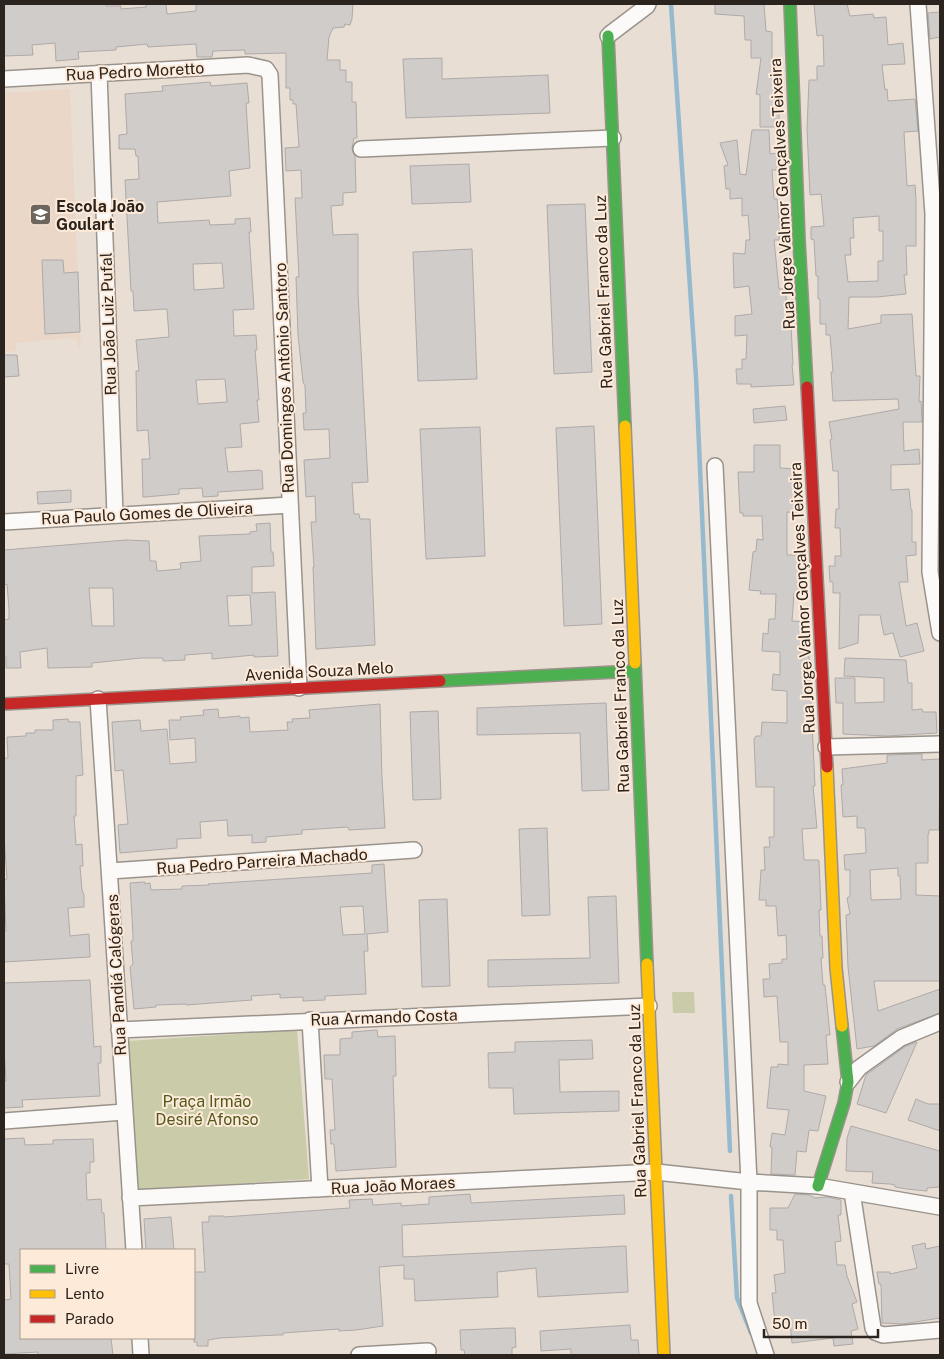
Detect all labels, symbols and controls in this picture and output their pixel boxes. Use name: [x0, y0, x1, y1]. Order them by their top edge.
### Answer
street label: Rua Pedro Moretto: [65, 58, 205, 85]
street label: Rua Jorge Valmor Gonçalves Teixeira: [766, 58, 799, 330]
street label: Rua Gabriel Franco da Luz: [591, 194, 616, 389]
place label: Escola João Goulart: [56, 197, 144, 234]
school or university icon: Escola João Goulart: [28, 203, 52, 227]
street label: Rua João Luiz Pufal: [97, 252, 120, 396]
street label: Rua Domingos Antônio Santoro: [271, 262, 298, 494]
street label: Rua Jorge Valmor Gonçalves Teixeira: [786, 462, 819, 734]
street label: Rua Paulo Gomes de Oliveira: [41, 498, 253, 529]
street label: Rua Gabriel Franco da Luz: [608, 598, 633, 793]
street label: Avenida Souza Melo: [244, 658, 394, 685]
street label: Rua Pedro Parreira Machado: [156, 845, 368, 878]
street label: Rua Pandiá Calógeras: [103, 894, 130, 1056]
street label: Rua Gabriel Franco da Luz: [625, 1003, 650, 1198]
street label: Rua Armando Costa: [310, 1005, 458, 1030]
park label: Praça Irmão Desiré Afonso: [155, 1092, 259, 1129]
street label: Rua João Moraes: [330, 1173, 456, 1198]
legend: [20, 1249, 195, 1339]
text: Livre: [65, 1260, 99, 1277]
text: Lento: [65, 1285, 104, 1302]
scale bar: [764, 1306, 878, 1338]
text: Parado: [65, 1310, 114, 1327]
text: 50 m: [772, 1315, 807, 1332]

